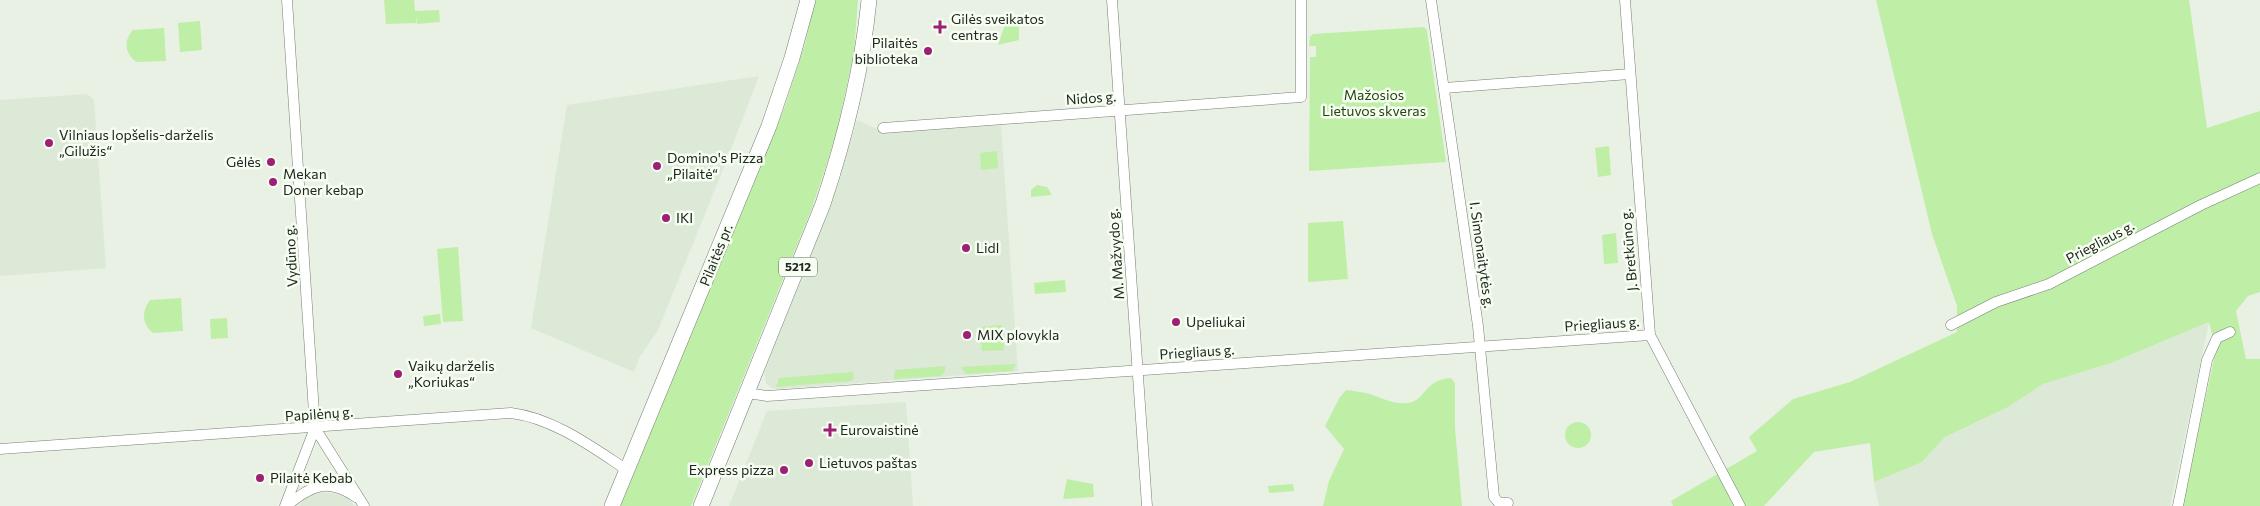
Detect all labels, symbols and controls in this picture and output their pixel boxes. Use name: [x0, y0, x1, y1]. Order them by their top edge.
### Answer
place label: Gilės sveikatos centras: [951, 10, 1044, 43]
marker: Gilės sveikatos centras: [933, 20, 947, 34]
place label: Pilaitės biblioteka: [854, 34, 918, 67]
marker: Pilaitės biblioteka: [922, 45, 934, 57]
park label: Mažosios Lietuvos skveras: [1322, 86, 1426, 119]
street label: Nidos g.: [1065, 87, 1117, 108]
place label: Vilniaus lopšelis-darželis „Gilužis“: [59, 126, 214, 159]
marker: Vilniaus lopšelis-darželis „Gilužis“: [43, 137, 55, 149]
place label: Domino's Pizza „Pilaitė“: [667, 149, 763, 182]
place label: Gėlės: [226, 153, 261, 170]
marker: Gėlės: [265, 156, 277, 168]
marker: Domino's Pizza „Pilaitė“: [651, 160, 663, 172]
place label: Mekan Doner kebap: [283, 165, 364, 198]
marker: Mekan Doner kebap: [267, 176, 279, 188]
street label: I. Simonaitytės g.: [1467, 201, 1498, 309]
street label: M. Mažvydo g.: [1104, 208, 1127, 300]
street label: J. Bretkūno g.: [1616, 208, 1641, 292]
place label: IKI: [676, 209, 693, 226]
marker: IKI: [660, 212, 672, 224]
street label: Priegliaus g.: [2063, 216, 2137, 267]
street label: Pilaitės pr.: [695, 221, 736, 288]
street label: Vydūno g.: [280, 225, 301, 287]
place label: Lidl: [976, 239, 999, 256]
marker: Lidl: [960, 242, 972, 254]
road number: 5212: [779, 258, 817, 276]
street label: Priegliaus g.: [1564, 312, 1640, 335]
place label: Upeliukai: [1186, 313, 1245, 330]
marker: Upeliukai: [1170, 316, 1182, 328]
place label: MIX plovykla: [977, 326, 1059, 343]
marker: MIX plovykla: [961, 329, 973, 341]
street label: Priegliaus g.: [1159, 340, 1235, 363]
place label: Vaikų darželis „Koriukas“: [408, 357, 495, 390]
marker: Vaikų darželis „Koriukas“: [392, 368, 404, 380]
street label: Papilėnų g.: [284, 403, 354, 424]
place label: Eurovaistinė: [840, 421, 919, 438]
marker: Eurovaistinė: [824, 424, 836, 436]
place label: Lietuvos paštas: [819, 454, 917, 471]
marker: Lietuvos paštas: [803, 457, 815, 469]
place label: Express pizza: [689, 461, 774, 478]
marker: Express pizza: [778, 464, 790, 476]
place label: Pilaitė Kebab: [270, 469, 353, 486]
marker: Pilaitė Kebab: [254, 472, 266, 484]

